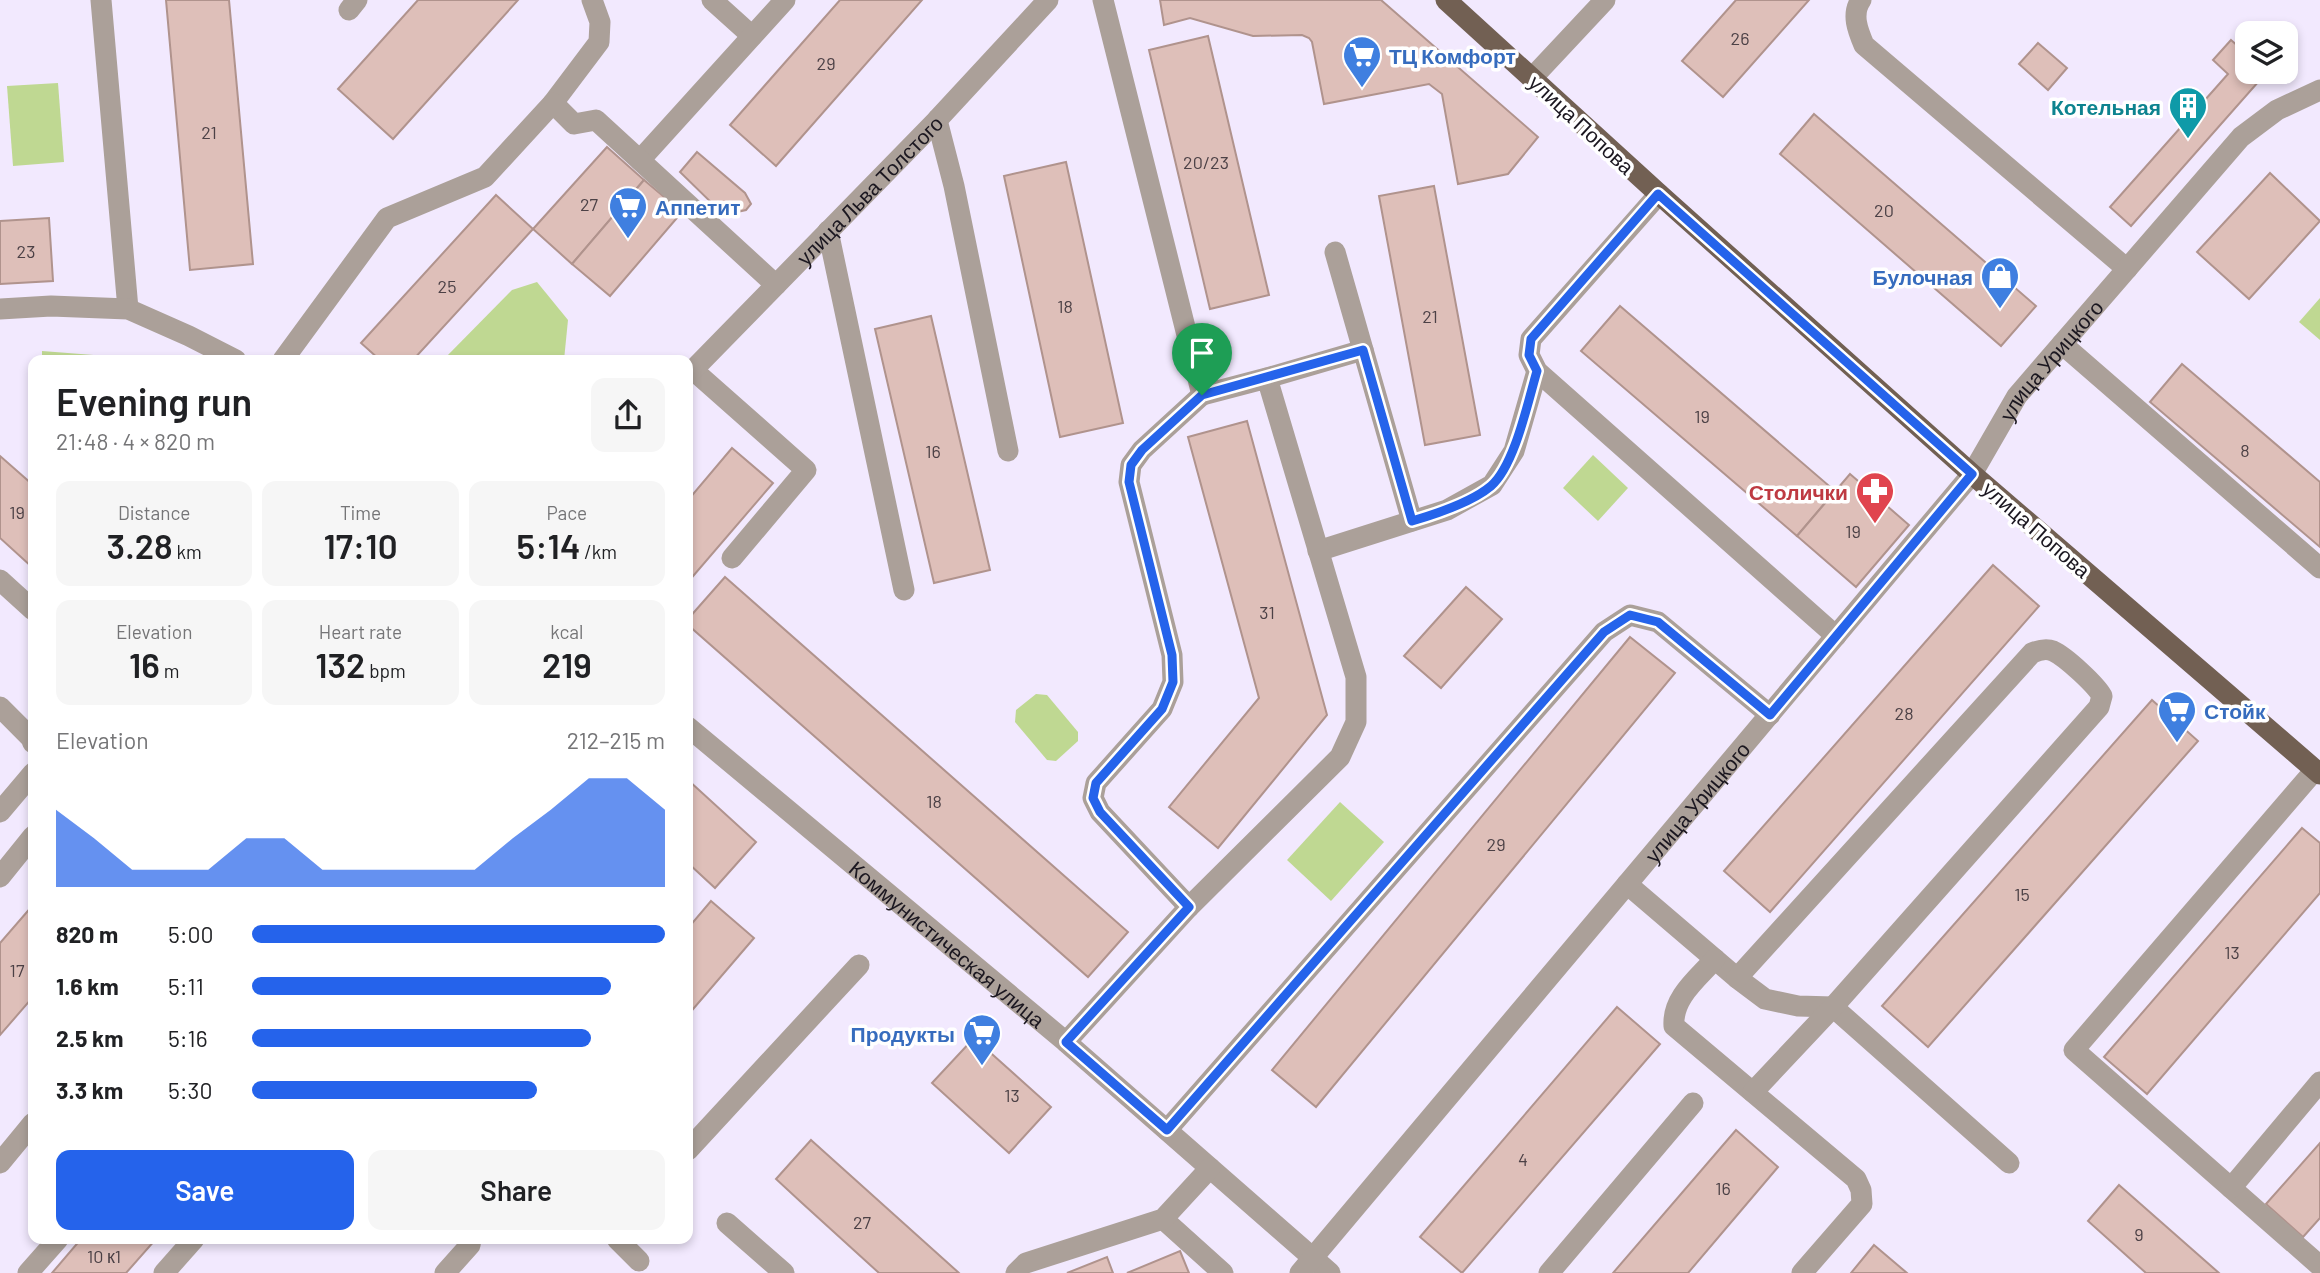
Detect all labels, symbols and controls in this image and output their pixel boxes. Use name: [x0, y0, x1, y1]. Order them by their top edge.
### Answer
map controls: [2235, 21, 2298, 84]
button: layers: [2235, 21, 2298, 84]
house number: 26: [1731, 27, 1749, 49]
supermarket icon: ТЦ Комфорт: [1341, 34, 1383, 89]
place label: ТЦ Комфорт: [1389, 43, 1516, 68]
house number: 29: [816, 52, 836, 74]
street label: улица Попова: [1524, 69, 1640, 179]
building icon: Котельная: [2167, 85, 2209, 140]
place label: Котельная: [2051, 94, 2161, 119]
street label: улица Льва Толстого: [791, 110, 947, 269]
house number: 21: [201, 121, 217, 143]
house number: 20/23: [1183, 151, 1229, 173]
supermarket icon: Аппетит: [607, 185, 649, 240]
house number: 27: [580, 193, 599, 215]
place label: Аппетит: [655, 194, 740, 219]
house number: 20: [1874, 199, 1894, 221]
house number: 23: [17, 240, 35, 262]
shop icon: Булочная: [1979, 255, 2021, 310]
place label: Булочная: [1873, 264, 1973, 289]
house number: 25: [438, 275, 456, 297]
street label: улица Урицкого: [1993, 294, 2107, 425]
house number: 18: [1057, 295, 1073, 317]
house number: 21: [1422, 305, 1438, 327]
pin: [1172, 323, 1232, 395]
icon: arrive: [1183, 334, 1221, 372]
text: Evening run: [56, 378, 252, 424]
button: share: [591, 378, 665, 452]
house number: 19: [1694, 405, 1710, 427]
text: 21:48 · 4 × 820 m: [56, 427, 215, 455]
house number: 8: [2240, 439, 2250, 461]
house number: 16: [925, 440, 941, 462]
pharmacy icon: Столички: [1854, 470, 1896, 525]
street label: улица Попова: [1978, 475, 2096, 583]
place label: Столички: [1749, 479, 1848, 504]
house number: 19: [9, 501, 25, 523]
text: Distance: [118, 501, 190, 524]
text: Time: [340, 501, 381, 524]
text: Pace: [546, 501, 587, 524]
house number: 19: [1845, 520, 1861, 542]
text: 3.28: [107, 524, 173, 566]
text: 17:10: [323, 524, 398, 566]
text: 5:14: [517, 524, 580, 566]
text: km: [173, 540, 202, 563]
text: /km: [580, 540, 617, 563]
house number: 31: [1259, 601, 1275, 623]
text: Elevation: [116, 620, 192, 643]
text: Heart rate: [319, 620, 402, 643]
text: kcal: [550, 620, 583, 643]
text: 16: [129, 643, 160, 685]
text: 132: [315, 643, 365, 685]
text: 219: [542, 643, 592, 685]
text: m: [160, 659, 179, 682]
text: bpm: [365, 659, 406, 682]
supermarket icon: Стойк: [2156, 689, 2198, 744]
place label: Стойк: [2204, 698, 2266, 723]
house number: 28: [1894, 702, 1914, 724]
text: Elevation: [56, 726, 149, 754]
text: 212–215 m: [567, 726, 665, 754]
street label: улица Урицкого: [1639, 736, 1754, 867]
house number: 18: [926, 790, 942, 812]
house number: 29: [1486, 833, 1506, 855]
street label: Коммунистическая улица: [845, 855, 1051, 1032]
house number: 15: [2014, 883, 2030, 905]
text: 820 m: [56, 920, 118, 948]
text: 5:00: [168, 920, 214, 948]
house number: 13: [2224, 941, 2240, 963]
house number: 17: [10, 959, 25, 981]
text: 1.6 km: [56, 972, 119, 1000]
text: 5:11: [168, 972, 204, 1000]
supermarket icon: Продукты: [961, 1012, 1003, 1067]
place label: Продукты: [851, 1021, 955, 1046]
text: 2.5 km: [56, 1024, 124, 1052]
text: 5:16: [168, 1024, 208, 1052]
text: 3.3 km: [56, 1076, 123, 1104]
text: 5:30: [168, 1076, 212, 1104]
house number: 13: [1004, 1084, 1020, 1106]
house number: 4: [1518, 1148, 1528, 1170]
button: Save: [56, 1150, 354, 1230]
button: Share: [368, 1150, 665, 1230]
house number: 16: [1715, 1177, 1731, 1199]
house number: 27: [853, 1211, 872, 1233]
house number: 9: [2134, 1223, 2144, 1245]
house number: 10 к1: [87, 1245, 121, 1267]

